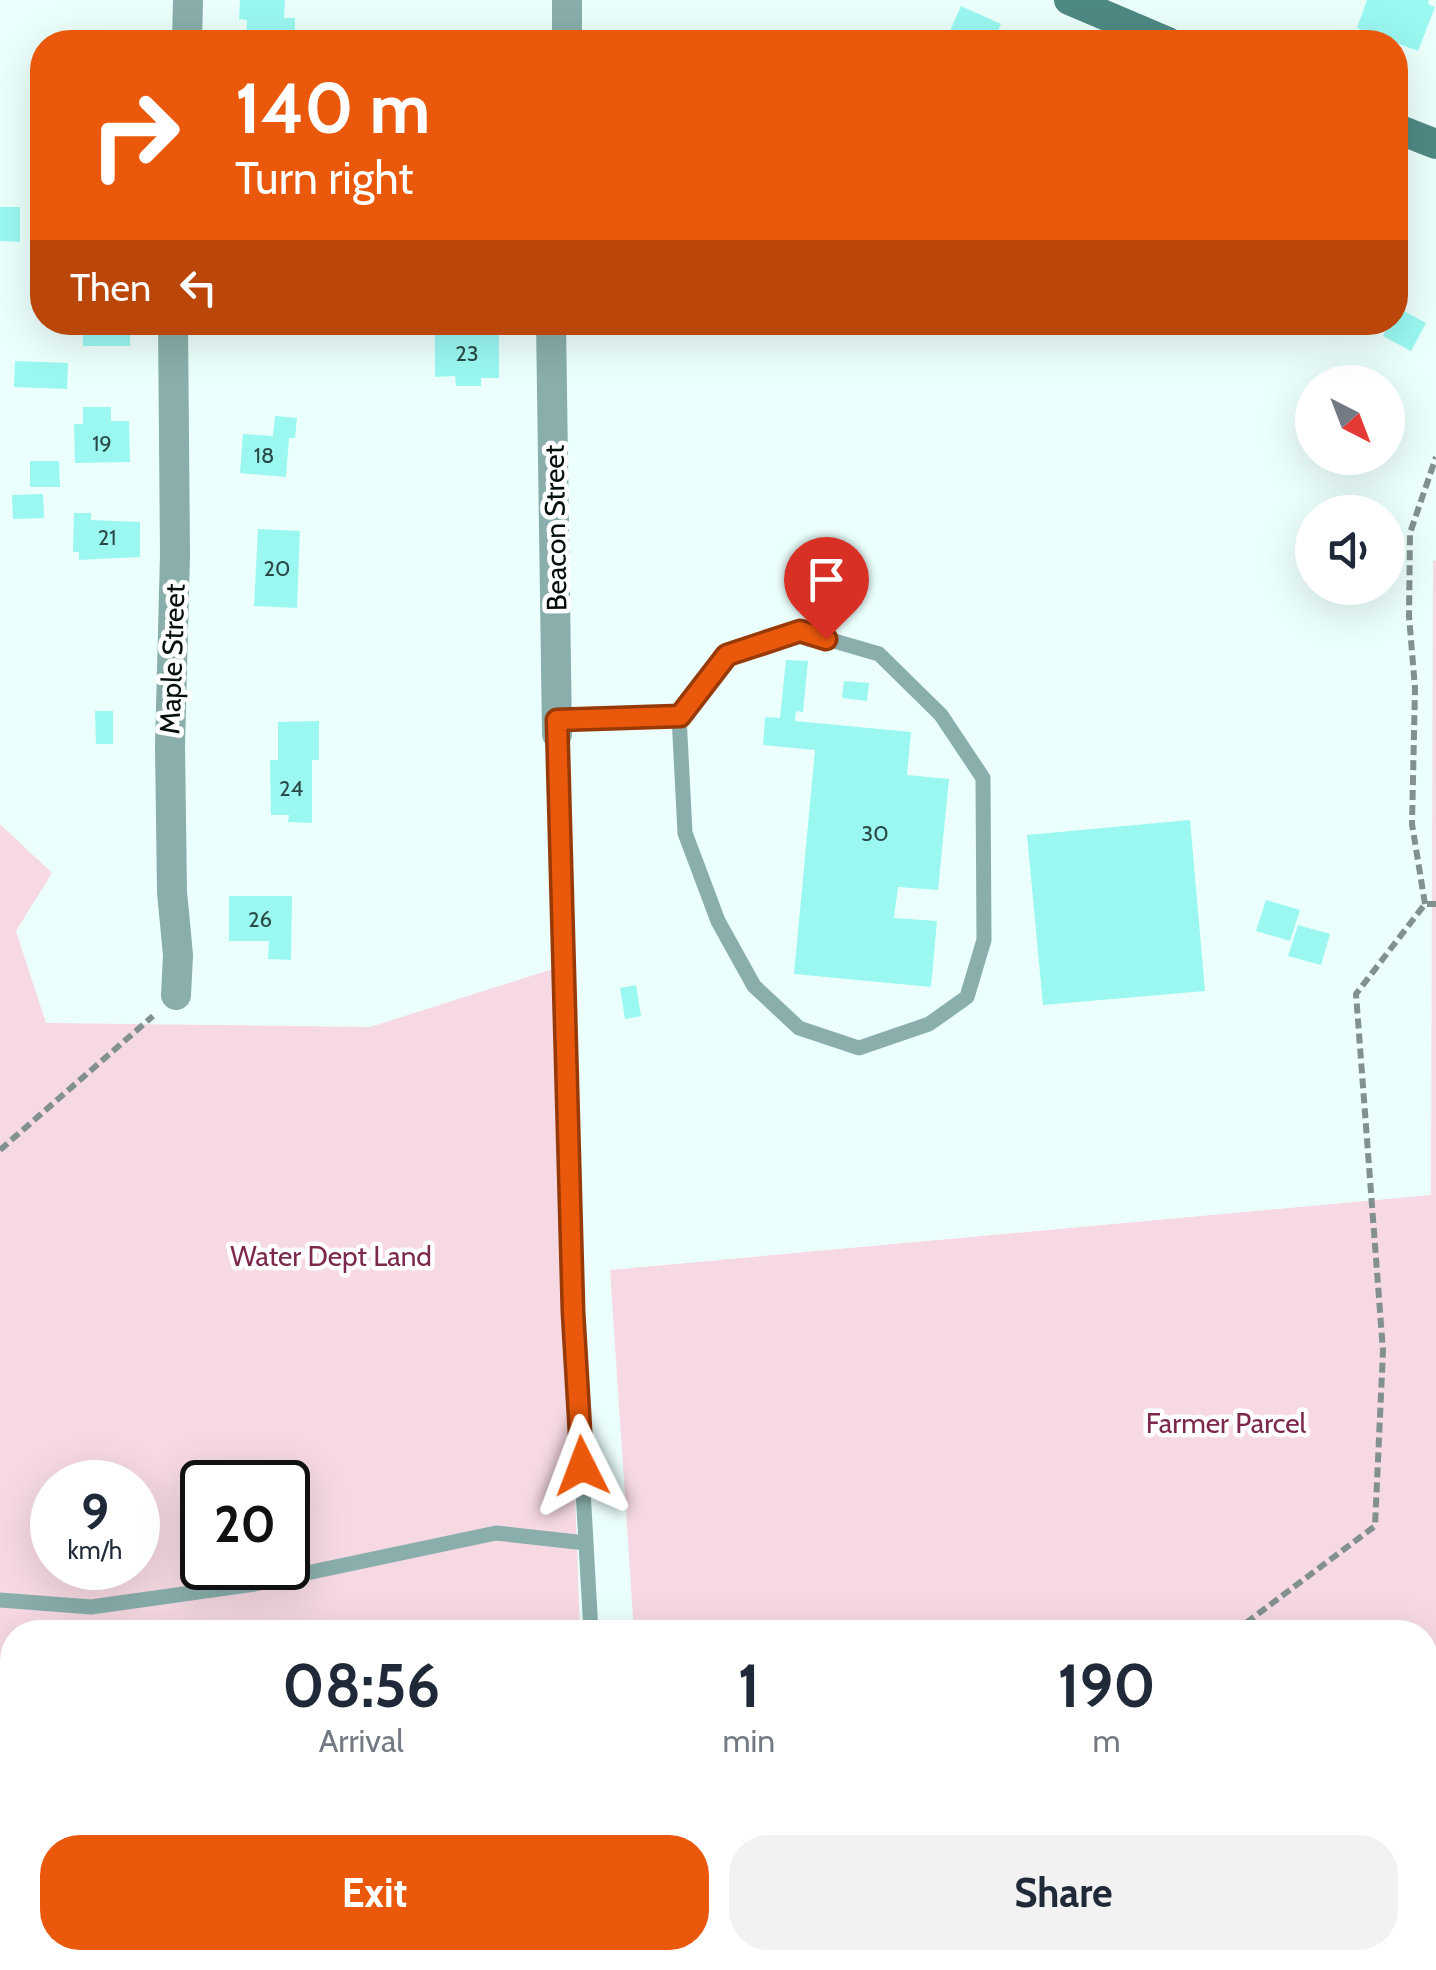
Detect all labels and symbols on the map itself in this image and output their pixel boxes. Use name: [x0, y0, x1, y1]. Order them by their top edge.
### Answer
house number: 23: [455, 340, 479, 367]
north arrow: [1295, 365, 1405, 475]
house number: 19: [92, 430, 112, 457]
house number: 18: [254, 442, 274, 469]
street label: Beacon Street: [537, 445, 573, 611]
house number: 21: [98, 524, 116, 551]
pin: [784, 537, 869, 640]
house number: 20: [264, 555, 290, 582]
street label: Maple Street: [152, 583, 192, 735]
house number: 24: [279, 775, 303, 802]
house number: 30: [861, 820, 889, 847]
house number: 26: [248, 906, 272, 933]
park label: Water Dept Land: [230, 1239, 432, 1273]
park label: Farmer Parcel: [1146, 1406, 1307, 1440]
position arrow: [530, 1414, 634, 1518]
speed limit sign: 20: [180, 1460, 310, 1590]

